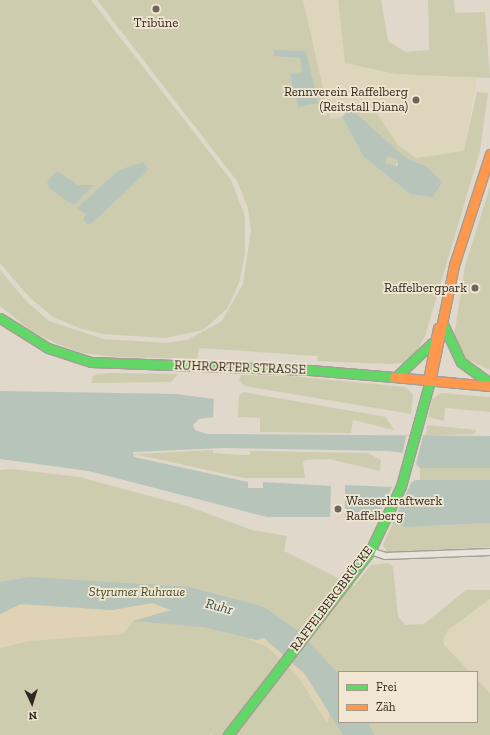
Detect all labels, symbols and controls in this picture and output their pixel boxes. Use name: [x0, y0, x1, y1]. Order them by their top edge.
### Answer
marker: Tribüne: [151, 4, 161, 14]
place label: Tribüne: [134, 15, 178, 31]
place label: Rennverein Raffelberg (Reitstall Diana): [284, 85, 408, 116]
marker: Rennverein Raffelberg (Reitstall Diana): [411, 95, 421, 105]
place label: Raffelbergpark: [384, 280, 467, 296]
marker: Raffelbergpark: [470, 283, 480, 293]
street label: RUHRORTER STRASSE: [174, 358, 306, 378]
place label: Wasserkraftwerk Raffelberg: [346, 494, 442, 525]
marker: Wasserkraftwerk Raffelberg: [333, 504, 343, 514]
street label: RAFFELBERGBRÜCKE: [287, 543, 377, 655]
park label: Styrumer Ruhraue: [89, 584, 185, 600]
water label: Ruhr: [204, 595, 234, 619]
legend: [338, 671, 478, 723]
text: Frei: [376, 680, 397, 694]
north arrow: [12, 683, 52, 723]
text: Zäh: [376, 700, 395, 714]
text: N: [28, 709, 38, 722]

